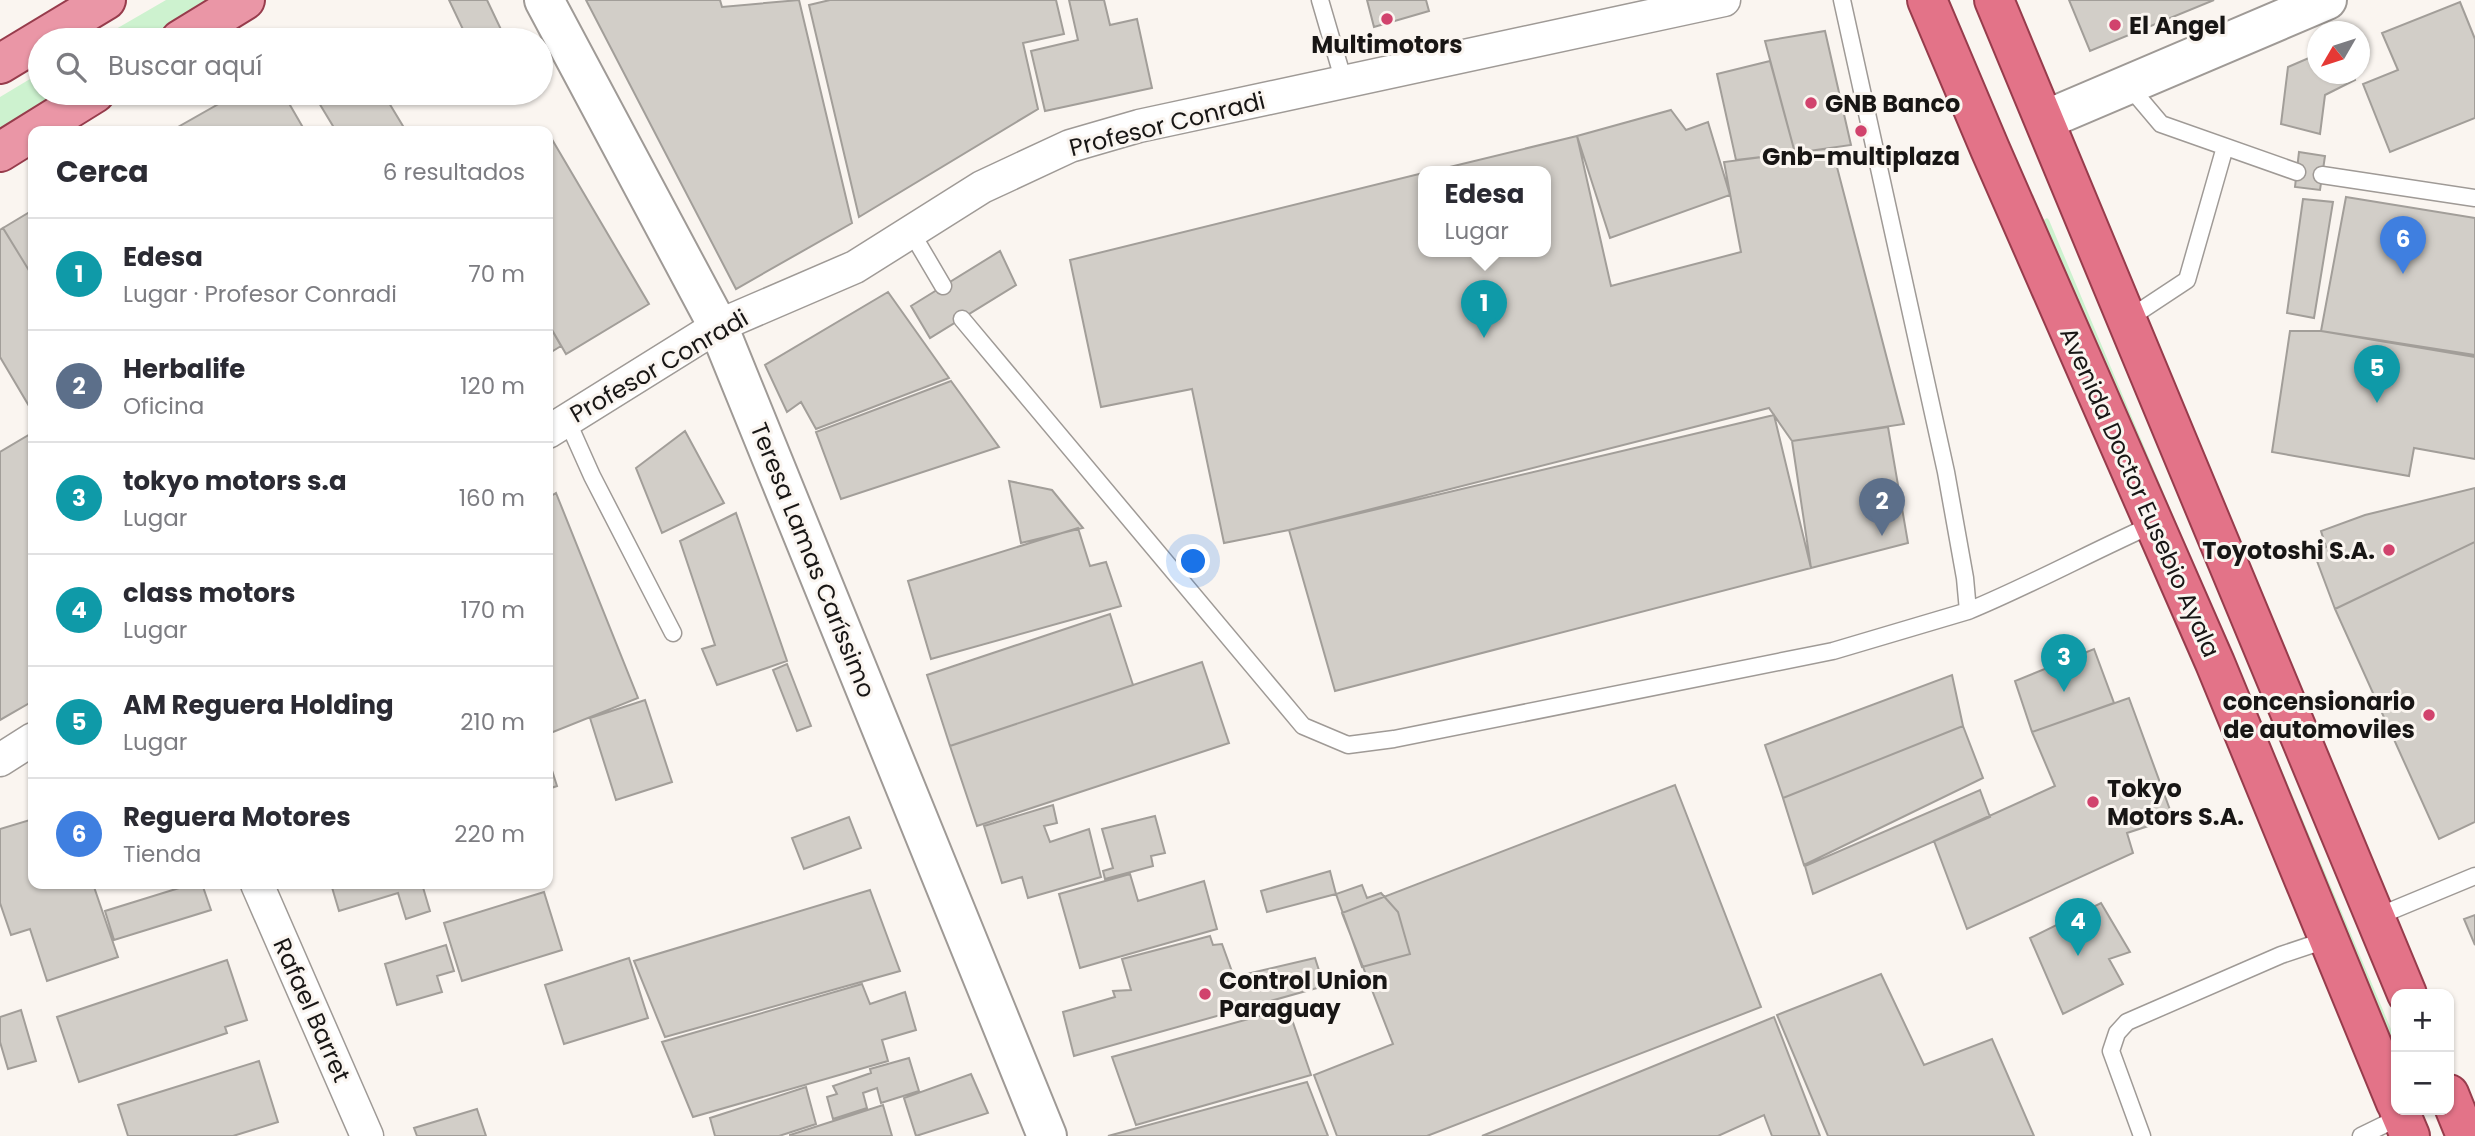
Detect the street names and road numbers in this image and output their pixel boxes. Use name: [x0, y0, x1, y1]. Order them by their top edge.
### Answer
street label: Profesor Conradi: [1066, 84, 1268, 164]
street label: Profesor Conradi: [564, 302, 754, 430]
street label: Avenida Doctor Eusebio Ayala: [2052, 322, 2228, 662]
street label: Teresa Lamas Caríssimo: [743, 418, 883, 702]
street label: Rafael Barret: [265, 933, 359, 1087]

